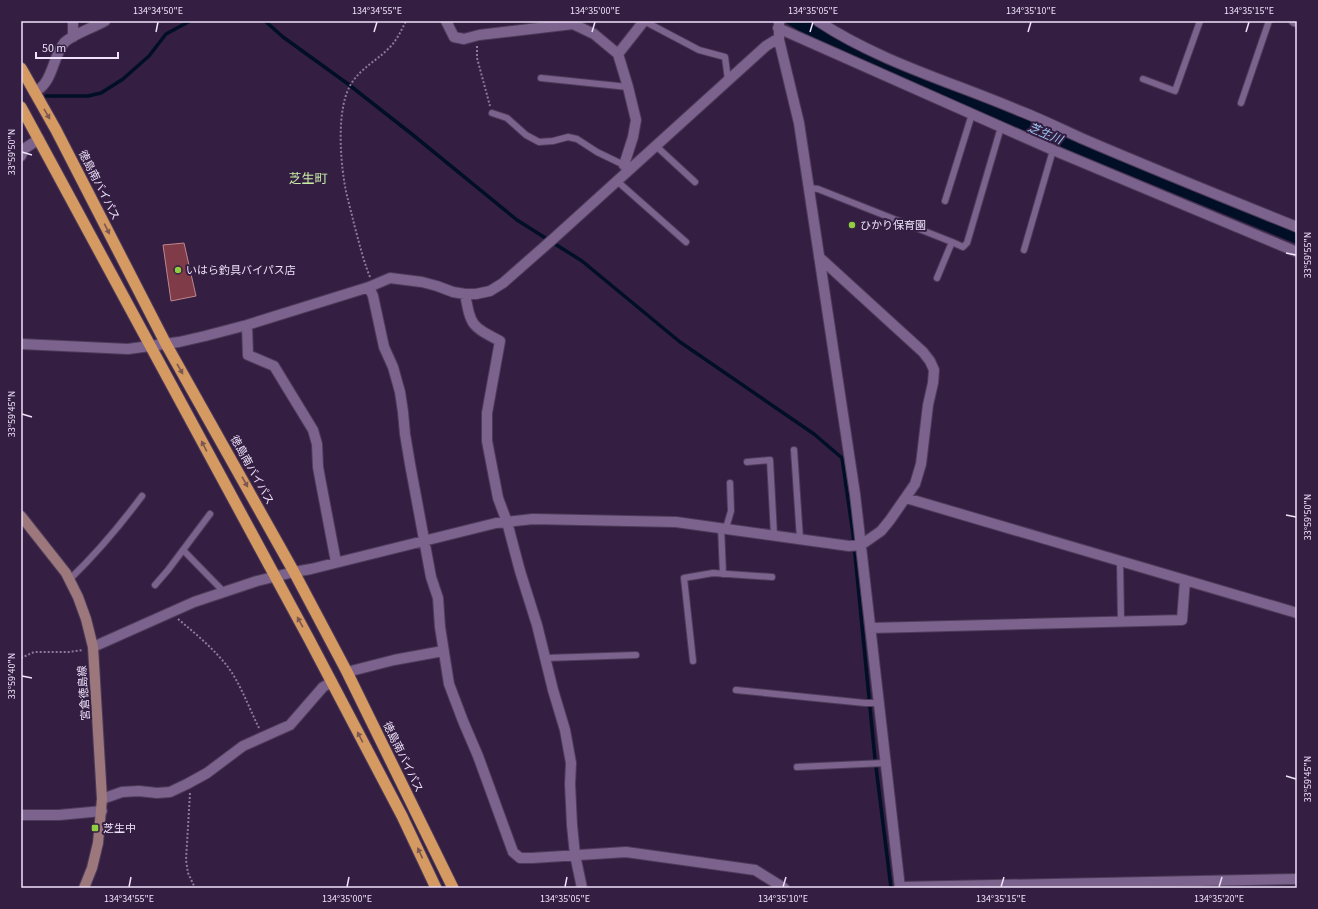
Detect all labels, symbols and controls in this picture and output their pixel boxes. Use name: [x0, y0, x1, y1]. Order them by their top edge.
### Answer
text: 134°34'50"E: [133, 4, 183, 18]
text: 134°34'55"E: [352, 4, 402, 18]
text: 134°35'00"E: [570, 4, 620, 18]
text: 134°35'05"E: [788, 4, 838, 18]
text: 134°35'10"E: [1006, 4, 1056, 18]
text: 134°35'15"E: [1224, 4, 1274, 18]
scale bar: [36, 34, 118, 60]
text: 50 m: [42, 40, 66, 57]
one-way arrow: [44, 108, 51, 120]
water label: 芝生川: [1025, 119, 1067, 150]
text: 33°59'50"N: [5, 129, 19, 175]
street label: 徳島南バイパス: [75, 147, 123, 223]
district label: 芝生町: [288, 170, 328, 188]
place label: ひかり保育園: [860, 218, 926, 233]
marker: ひかり保育園: [847, 220, 857, 230]
one-way arrow: [104, 224, 110, 235]
text: 33°59'55"N: [1301, 232, 1315, 278]
place label: いはら釣具バイパス店: [186, 263, 296, 278]
marker: いはら釣具バイパス店: [173, 265, 183, 275]
one-way arrow: [177, 364, 184, 375]
text: 33°59'45"N: [5, 391, 19, 437]
street label: 徳島南バイパス: [227, 433, 277, 507]
one-way arrow: [201, 440, 208, 452]
one-way arrow: [241, 477, 248, 488]
text: 33°59'50"N: [1301, 494, 1315, 540]
one-way arrow: [296, 616, 303, 628]
text: 33°59'40"N: [5, 653, 19, 699]
street label: 宮倉徳島線: [75, 665, 93, 721]
street label: 徳島南バイパス: [379, 719, 427, 795]
one-way arrow: [357, 731, 364, 743]
text: 33°59'45"N: [1301, 756, 1315, 802]
place label: 芝生中: [103, 821, 136, 836]
marker: 芝生中: [90, 823, 100, 833]
one-way arrow: [417, 847, 423, 858]
text: 134°34'55"E: [104, 892, 154, 906]
text: 134°35'00"E: [322, 892, 372, 906]
text: 134°35'05"E: [540, 892, 590, 906]
text: 134°35'10"E: [758, 892, 808, 906]
text: 134°35'15"E: [976, 892, 1026, 906]
text: 134°35'20"E: [1194, 892, 1244, 906]

